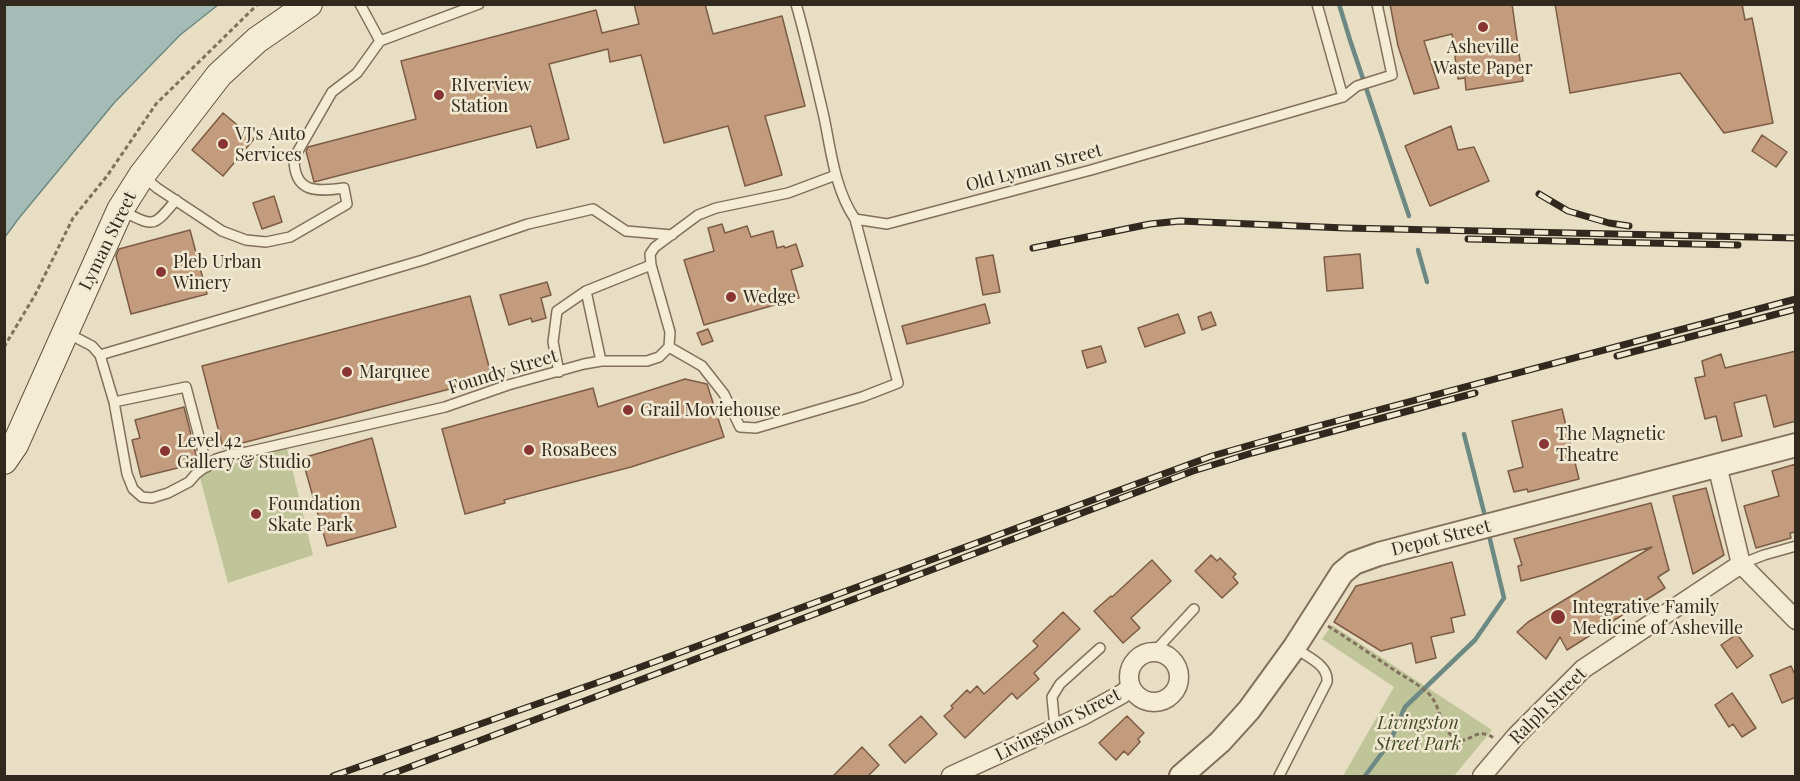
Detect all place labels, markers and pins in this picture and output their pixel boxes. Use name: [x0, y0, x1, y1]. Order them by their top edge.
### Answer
marker: Asheville Waste Paper: [1476, 20, 1490, 34]
place label: Asheville Waste Paper: [1433, 36, 1533, 78]
place label: RIverview Station: [451, 74, 531, 116]
marker: RIverview Station: [432, 88, 446, 102]
place label: VJ's Auto Services: [235, 123, 306, 166]
marker: VJ's Auto Services: [216, 137, 230, 151]
place label: Pleb Urban Winery: [173, 251, 262, 294]
marker: Pleb Urban Winery: [154, 265, 168, 279]
place label: Wedge: [743, 286, 796, 308]
marker: Wedge: [724, 290, 738, 304]
place label: Marquee: [359, 361, 430, 383]
marker: Marquee: [340, 365, 354, 379]
place label: Grail Moviehouse: [640, 399, 781, 421]
marker: Grail Moviehouse: [621, 403, 635, 417]
place label: The Magnetic Theatre: [1556, 423, 1666, 466]
place label: Level 42 Gallery & Studio: [177, 430, 311, 472]
marker: The Magnetic Theatre: [1537, 437, 1551, 451]
place label: RosaBees: [541, 439, 617, 461]
marker: RosaBees: [522, 443, 536, 457]
marker: Level 42 Gallery & Studio: [158, 444, 172, 458]
place label: Foundation Skate Park: [268, 493, 361, 536]
marker: Foundation Skate Park: [249, 507, 263, 521]
place label: Integrative Family Medicine of Asheville: [1572, 596, 1743, 638]
marker: Integrative Family Medicine of Asheville: [1549, 608, 1567, 626]

